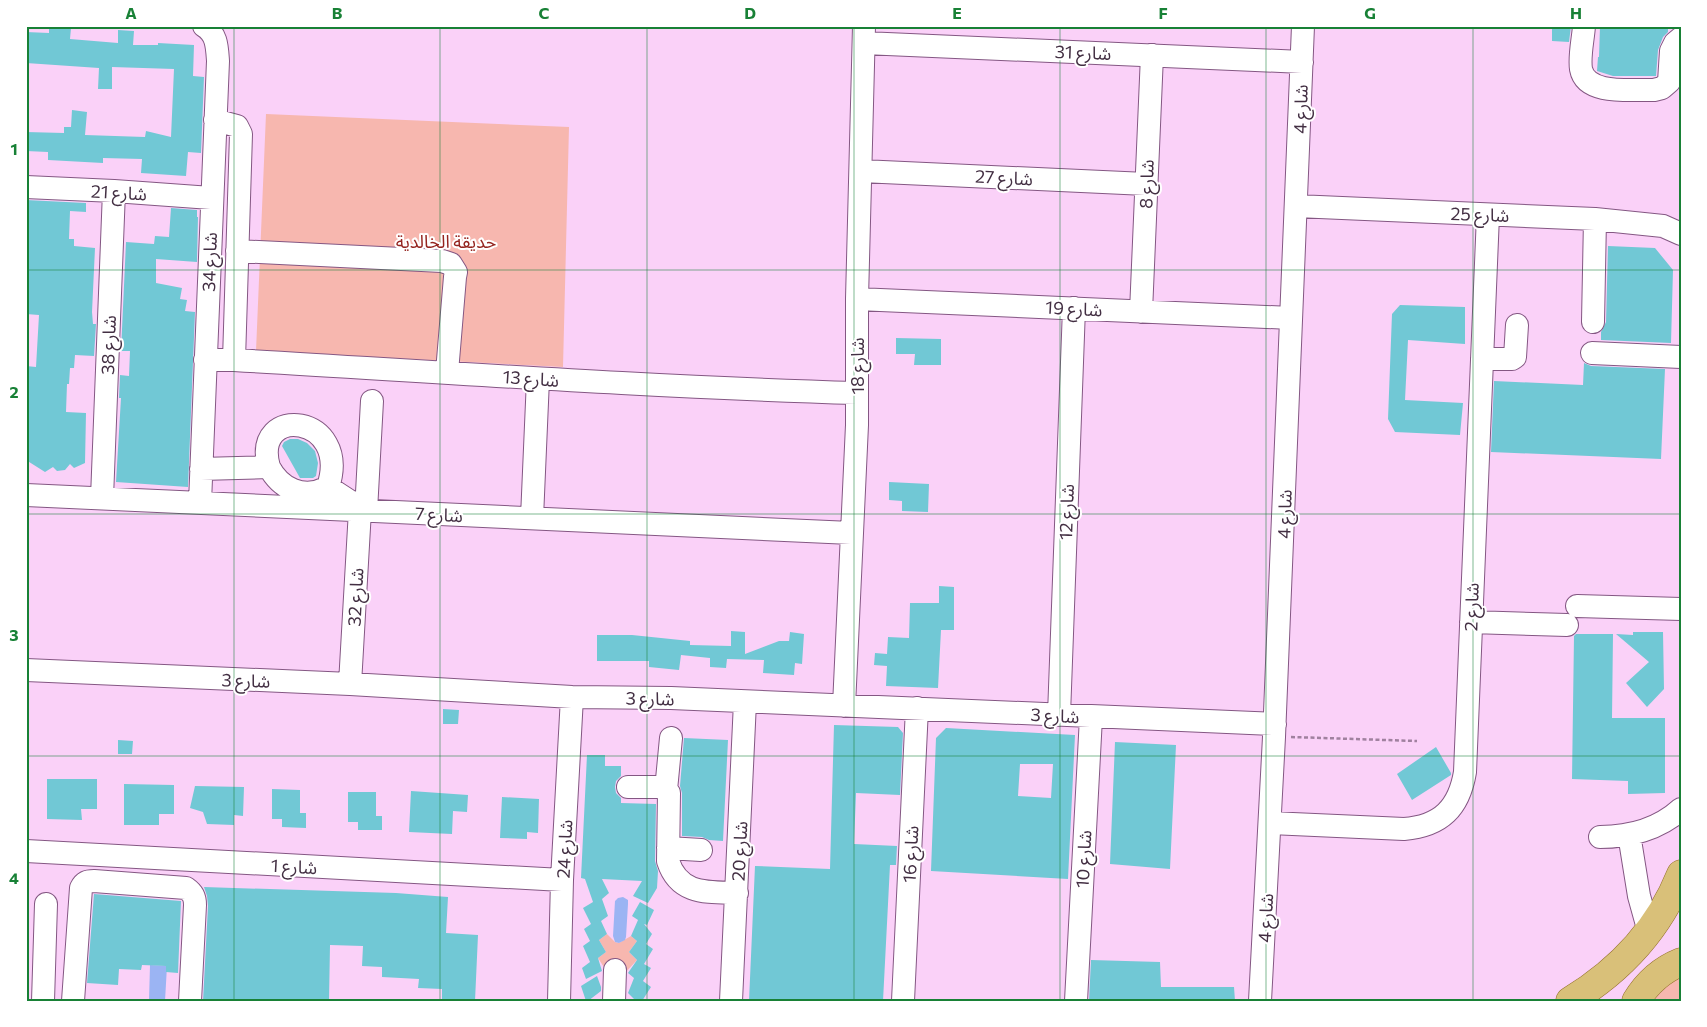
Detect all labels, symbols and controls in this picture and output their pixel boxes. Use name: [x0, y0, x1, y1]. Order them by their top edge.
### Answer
text: A: [125, 3, 137, 22]
text: B: [332, 3, 343, 22]
text: C: [539, 3, 550, 22]
text: D: [744, 3, 756, 22]
text: E: [952, 3, 962, 22]
text: F: [1158, 3, 1168, 22]
text: G: [1364, 3, 1376, 22]
text: H: [1570, 3, 1582, 22]
street label: شارع 31: [1054, 40, 1112, 68]
street label: شارع 4: [1288, 84, 1316, 134]
text: 1: [10, 139, 18, 158]
street label: شارع 8: [1134, 159, 1162, 209]
street label: شارع 27: [974, 164, 1034, 193]
street label: شارع 21: [90, 180, 148, 208]
street label: شارع 25: [1450, 202, 1510, 230]
park label: حديقة الخالدية: [396, 230, 496, 252]
street label: شارع 34: [197, 232, 225, 292]
street label: شارع 19: [1045, 296, 1103, 324]
street label: شارع 38: [96, 315, 124, 375]
street label: شارع 18: [846, 337, 872, 395]
street label: شارع 13: [502, 365, 560, 395]
text: 2: [9, 382, 19, 401]
street label: شارع 12: [1054, 484, 1082, 541]
street label: شارع 4: [1272, 489, 1300, 539]
street label: شارع 7: [414, 502, 464, 530]
street label: شارع 32: [342, 567, 372, 627]
street label: شارع 2: [1459, 582, 1487, 632]
text: 3: [9, 625, 19, 644]
street label: شارع 3: [221, 668, 271, 696]
street label: شارع 3: [625, 687, 675, 713]
street label: شارع 3: [1030, 703, 1080, 731]
street label: شارع 24: [551, 819, 581, 879]
street label: شارع 20: [726, 820, 756, 882]
street label: شارع 16: [898, 825, 926, 883]
street label: شارع 10: [1070, 829, 1099, 889]
street label: شارع 1: [270, 854, 318, 882]
text: 4: [9, 868, 19, 887]
street label: شارع 4: [1253, 893, 1281, 943]

